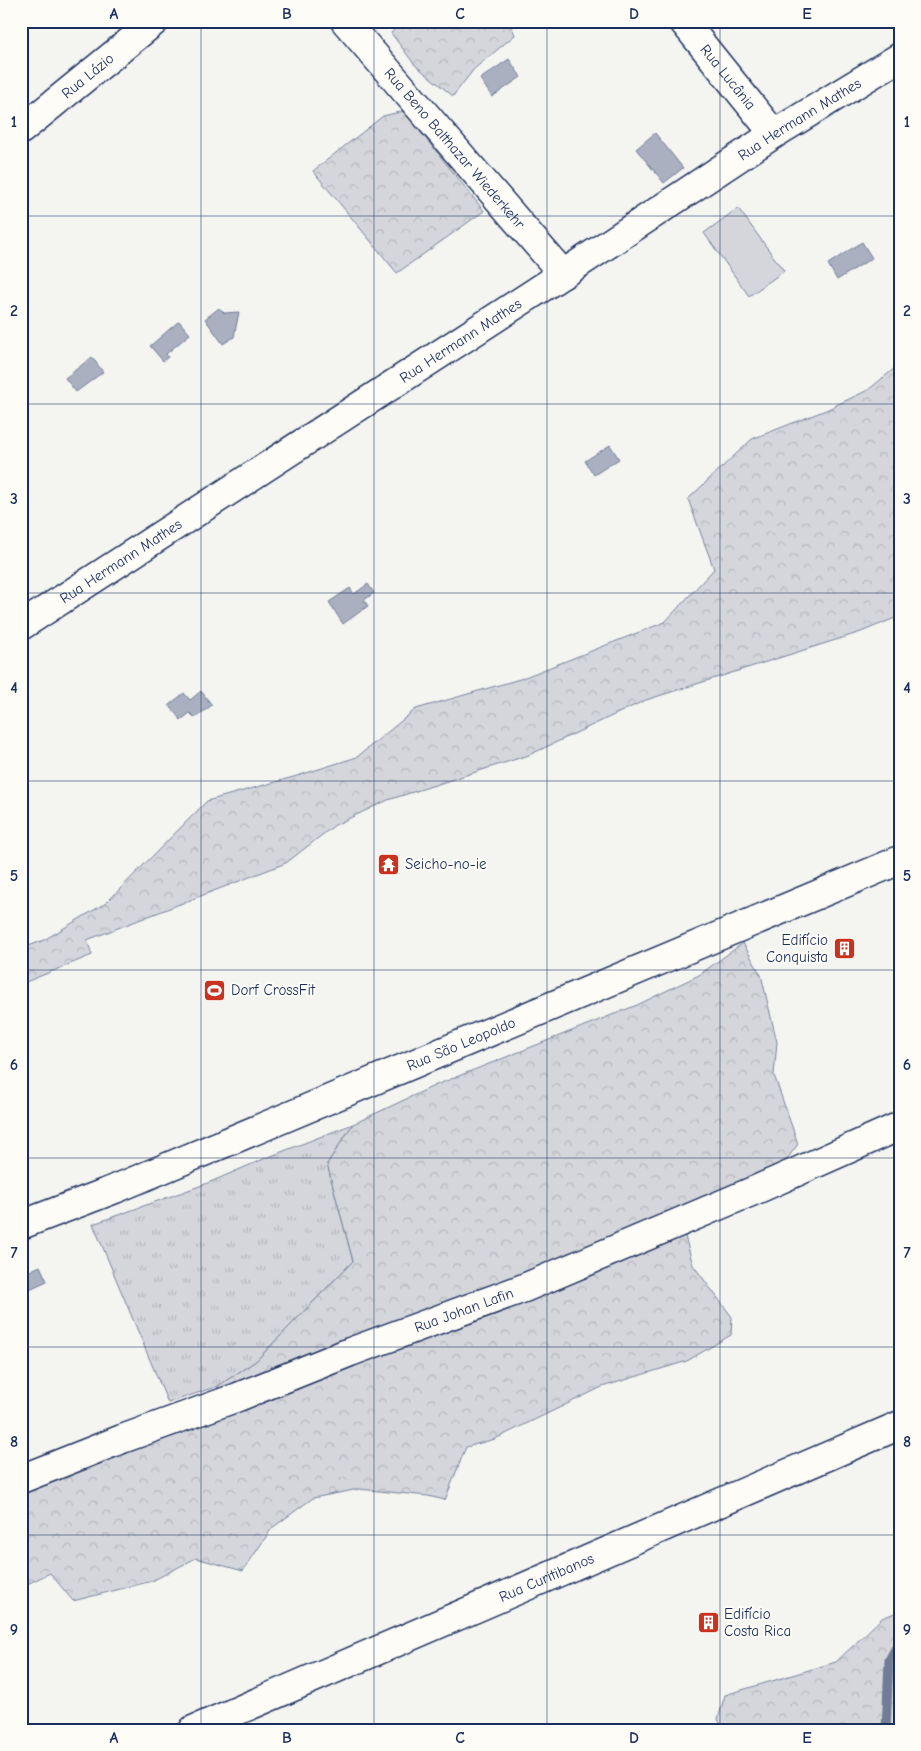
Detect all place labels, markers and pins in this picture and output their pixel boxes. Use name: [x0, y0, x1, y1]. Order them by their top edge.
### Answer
temple icon: Seicho-no-ie: [377, 852, 401, 876]
place label: Seicho-no-ie: [405, 855, 487, 873]
place label: Edifício Conquista: [766, 931, 828, 966]
building icon: Edifício Conquista: [832, 937, 856, 961]
sports icon: Dorf CrossFit: [203, 978, 227, 1002]
place label: Dorf CrossFit: [231, 981, 316, 999]
place label: Edifício Costa Rica: [724, 1605, 791, 1640]
building icon: Edifício Costa Rica: [696, 1611, 720, 1635]

